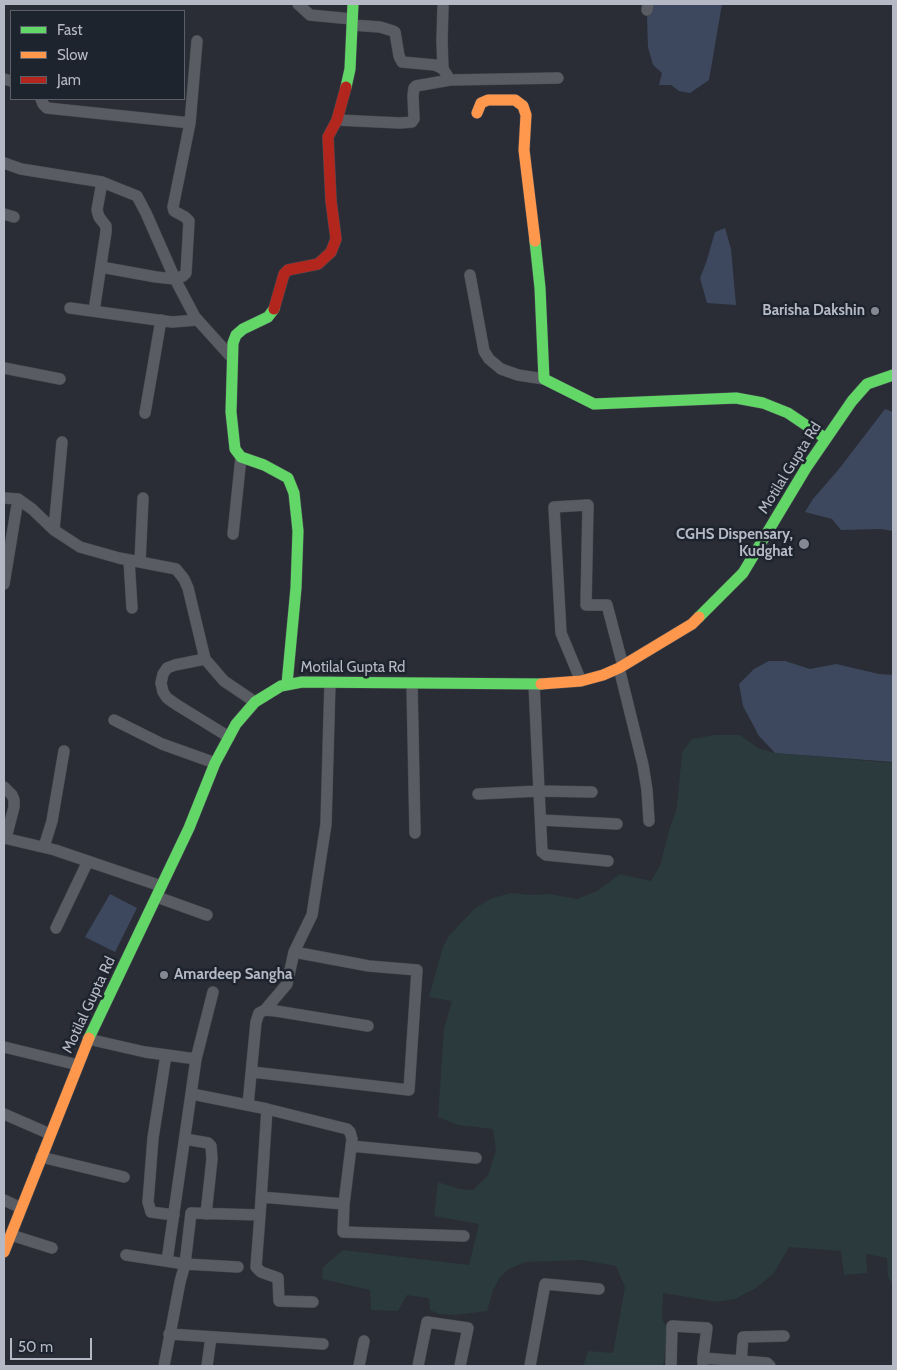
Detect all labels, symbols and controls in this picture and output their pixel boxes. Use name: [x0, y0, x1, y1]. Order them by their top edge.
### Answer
legend: [10, 10, 185, 100]
text: Fast: [57, 21, 82, 39]
text: Slow: [57, 46, 88, 64]
text: Jam: [57, 71, 81, 89]
place label: Barisha Dakshin: [762, 302, 865, 320]
marker: Barisha Dakshin: [869, 305, 881, 317]
street label: Motilal Gupta Rd: [755, 419, 825, 517]
place label: CGHS Dispensary, Kudghat: [676, 526, 793, 561]
marker: CGHS Dispensary, Kudghat: [797, 537, 811, 551]
street label: Motilal Gupta Rd: [301, 659, 405, 677]
street label: Motilal Gupta Rd: [59, 954, 119, 1056]
place label: Amardeep Sangha: [174, 966, 292, 984]
marker: Amardeep Sangha: [158, 969, 170, 981]
scale bar: [12, 1328, 95, 1360]
text: 50 m: [18, 1338, 53, 1356]

